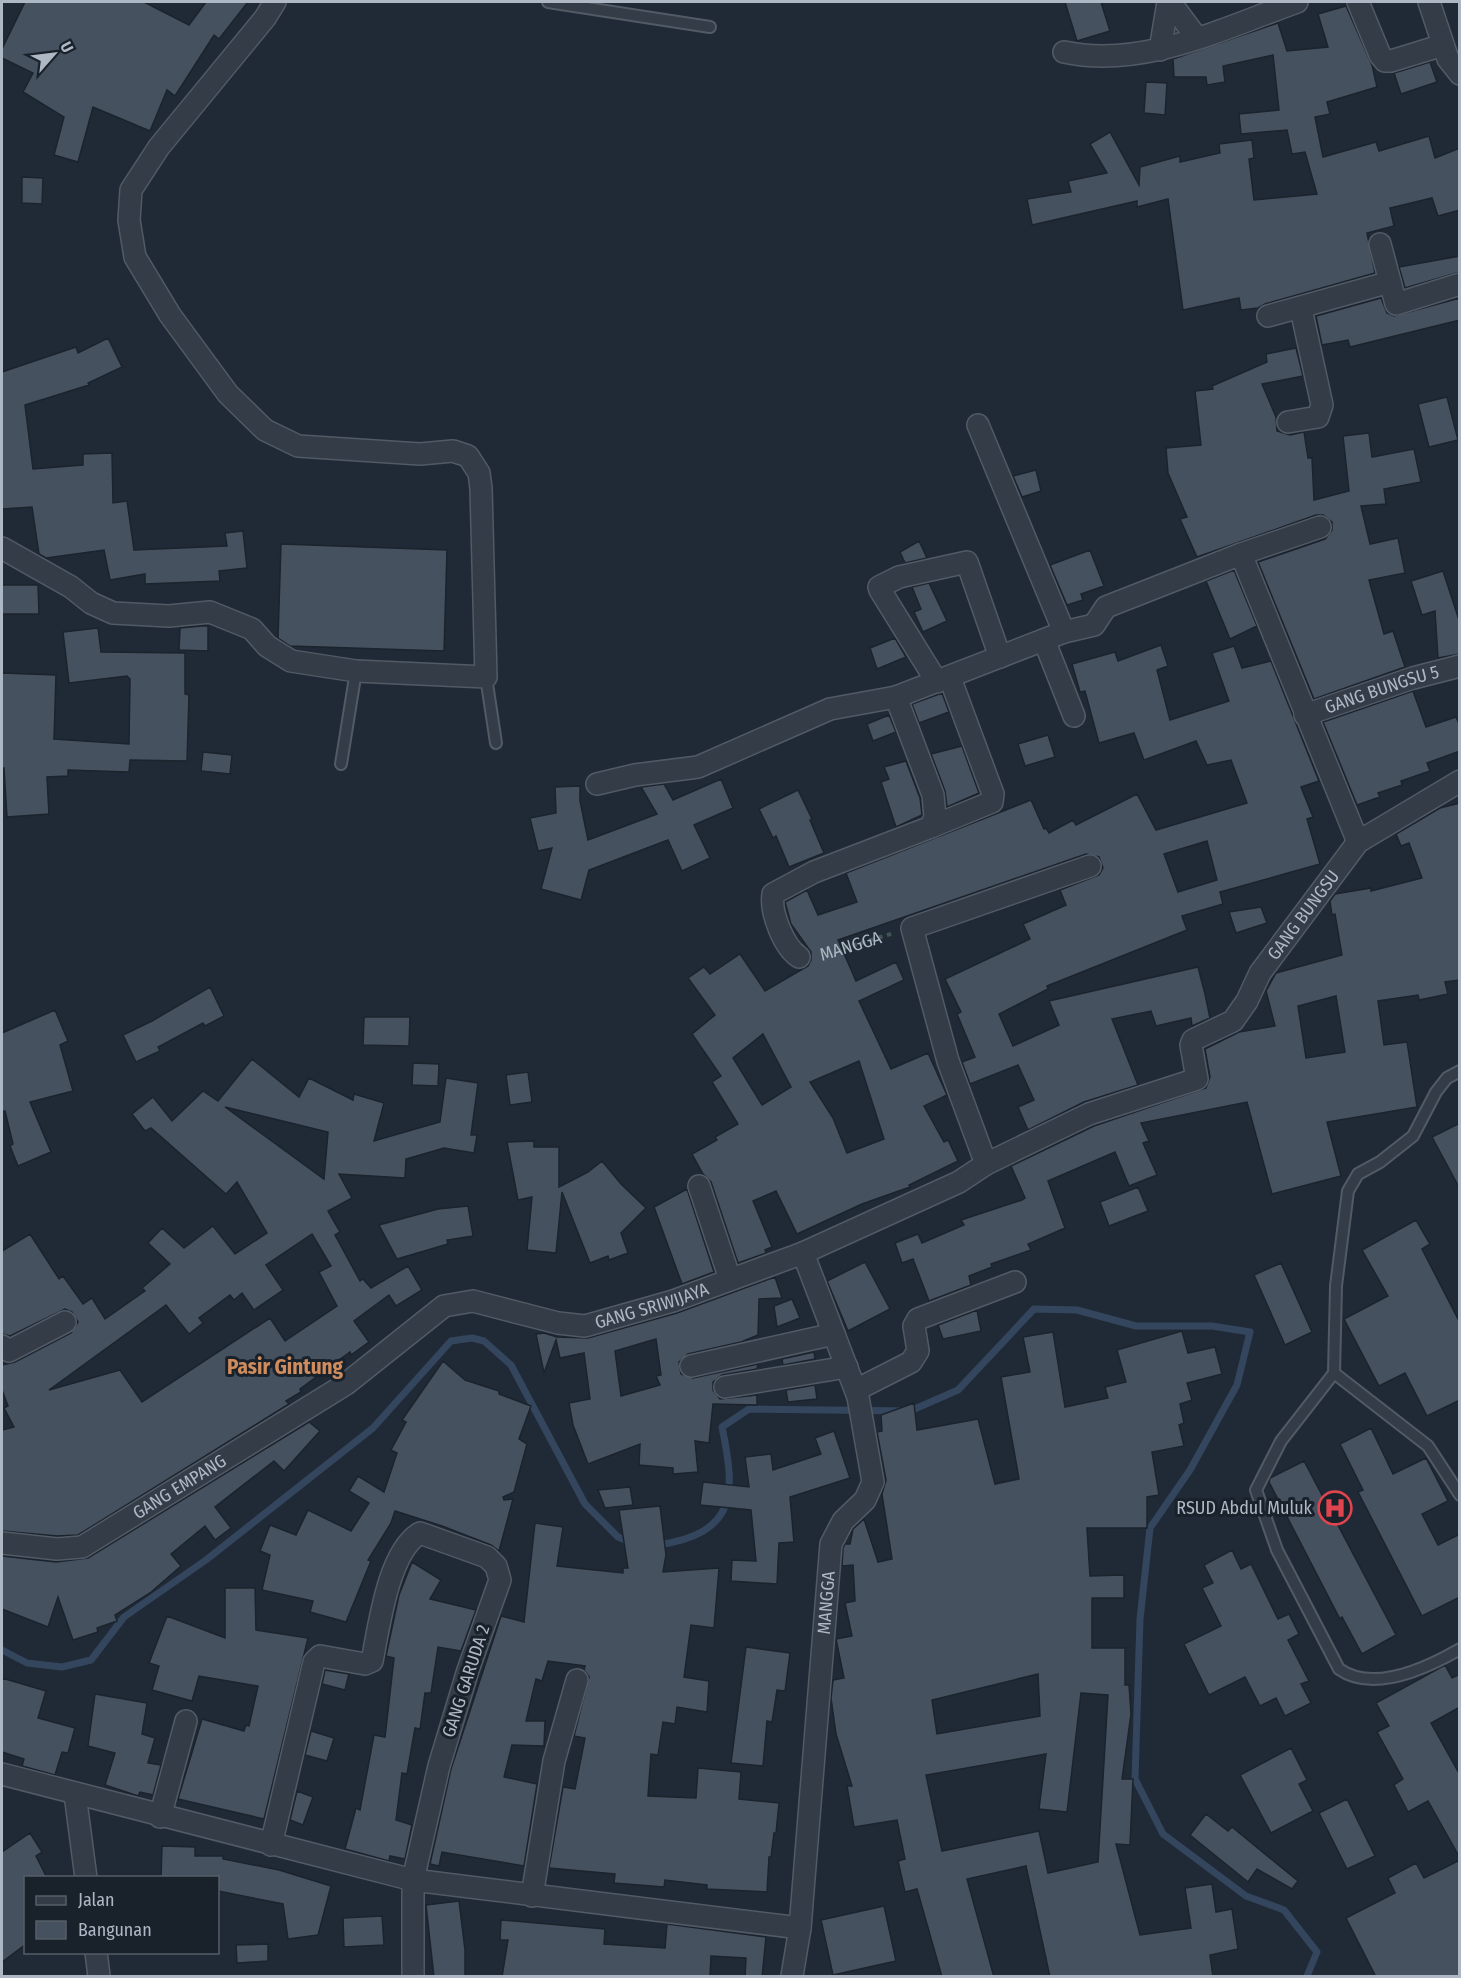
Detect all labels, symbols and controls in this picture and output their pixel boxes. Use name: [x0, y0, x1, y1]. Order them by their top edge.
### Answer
north arrow: [24, 24, 84, 84]
text: U: [56, 39, 77, 56]
street label: GANG BUNGSU 5: [1322, 661, 1441, 718]
street label: GANG BUNGSU: [1263, 866, 1344, 964]
street label: MANGGA: [817, 926, 885, 966]
street label: GANG SRIWIJAYA: [592, 1278, 712, 1334]
district label: Pasir Gintung: [227, 1354, 344, 1380]
street label: GANG EMPANG: [129, 1450, 230, 1524]
hospital icon: RSUD Abdul Muluk: [1317, 1490, 1353, 1526]
place label: RSUD Abdul Muluk: [1176, 1497, 1313, 1519]
street label: MANGGA: [813, 1570, 840, 1635]
street label: GANG GARUDA 2: [437, 1622, 495, 1740]
legend: [24, 1876, 219, 1954]
text: Jalan: [78, 1889, 115, 1911]
text: Bangunan: [78, 1919, 152, 1941]

